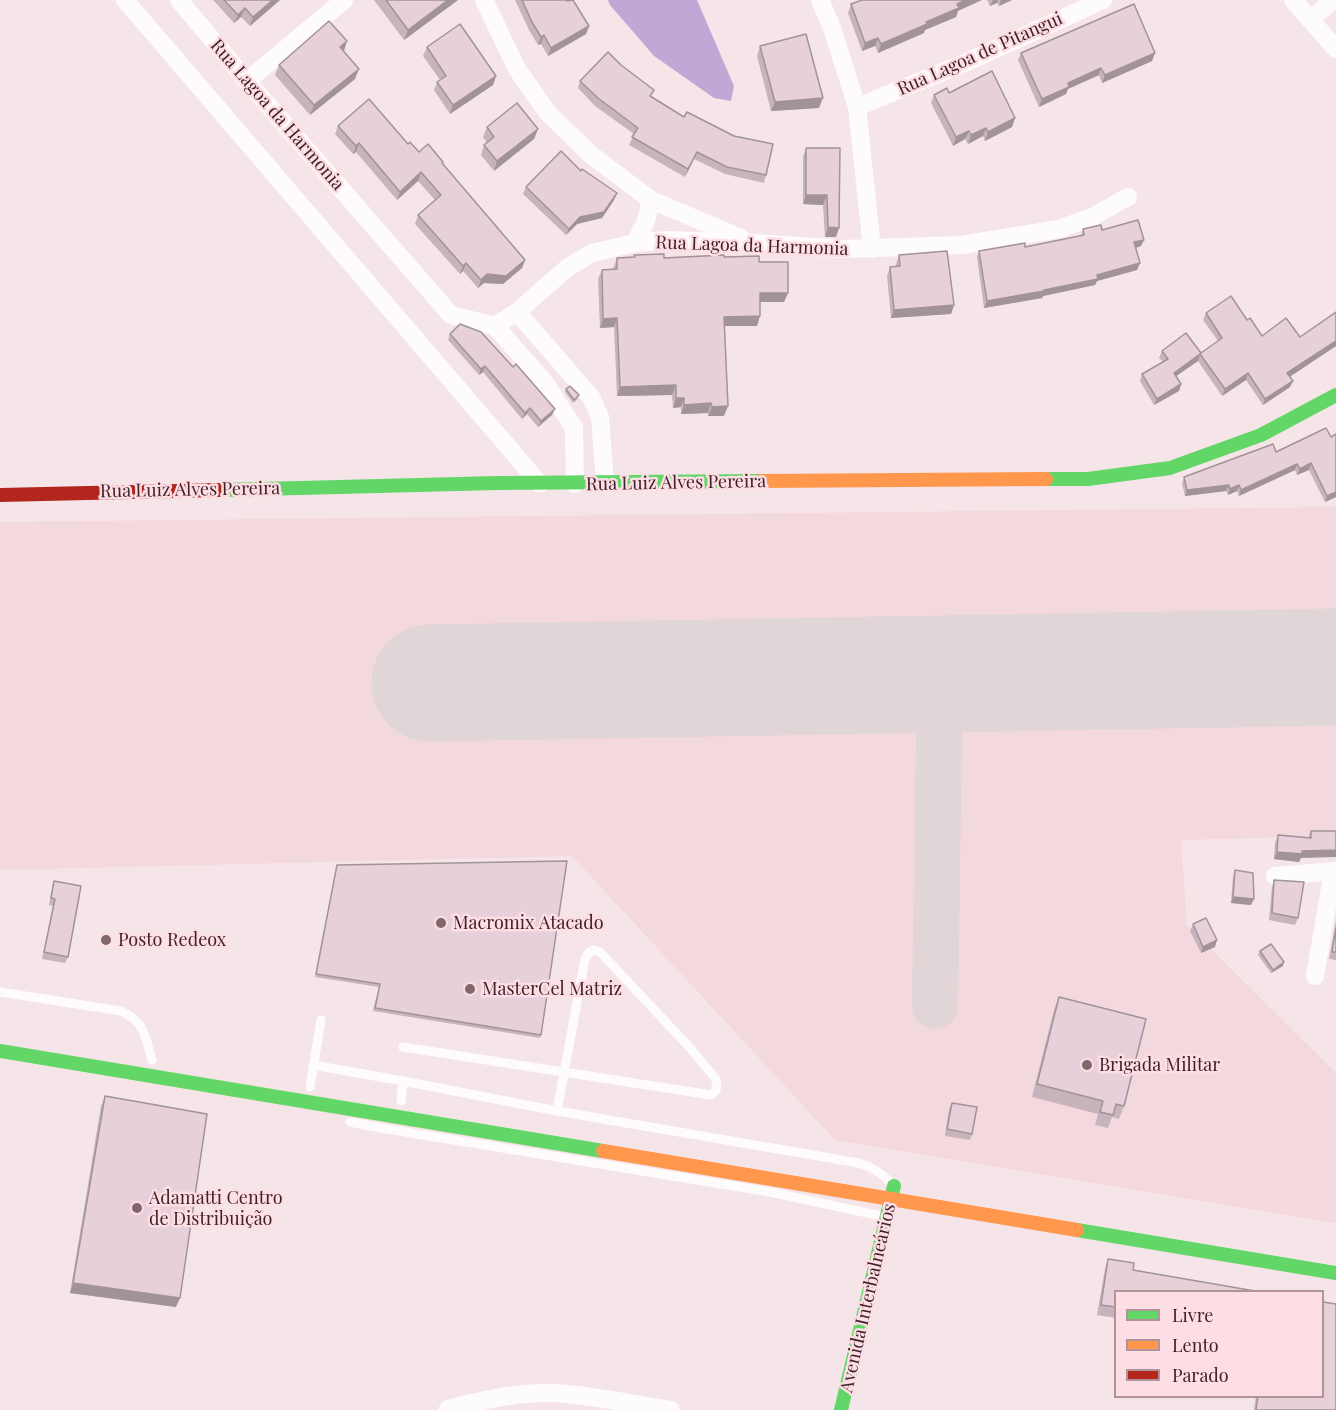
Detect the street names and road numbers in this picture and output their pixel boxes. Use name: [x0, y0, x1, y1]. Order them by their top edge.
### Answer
street label: Rua Lagoa de Pitangui: [894, 8, 1066, 100]
street label: Rua Lagoa da Harmonia: [206, 35, 348, 195]
street label: Rua Lagoa da Harmonia: [655, 232, 849, 260]
street label: Rua Luiz Alves Pereira: [586, 471, 766, 495]
street label: Rua Luiz Alves Pereira: [100, 478, 280, 502]
street label: Avenida Interbalneários: [836, 1201, 900, 1395]

